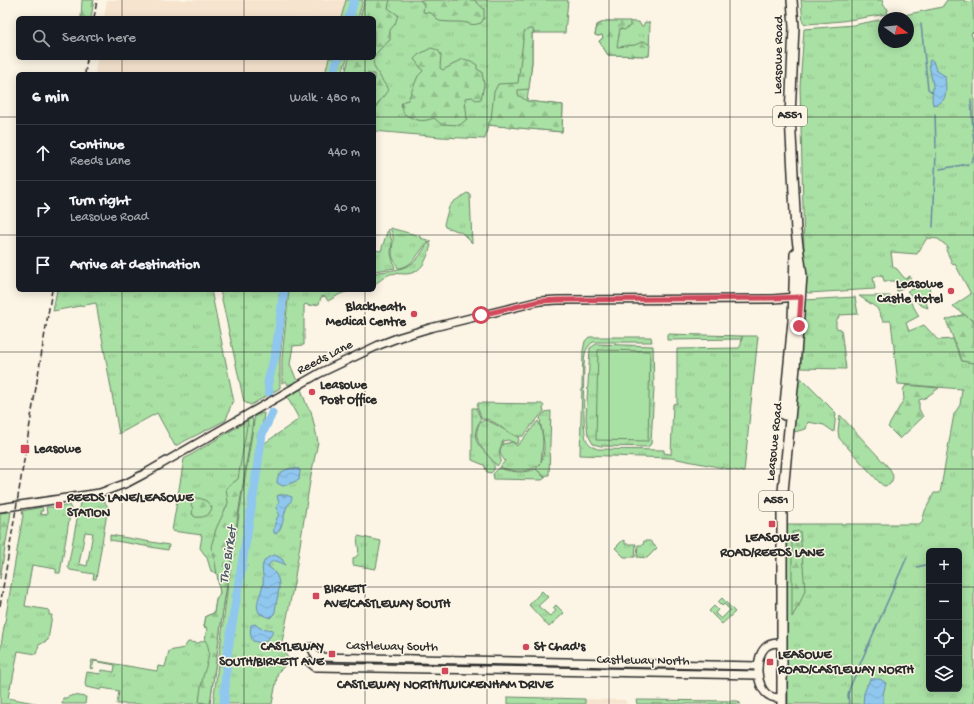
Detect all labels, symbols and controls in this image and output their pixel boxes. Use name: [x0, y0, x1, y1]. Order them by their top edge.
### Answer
north arrow: [878, 12, 914, 48]
street label: Leasowe Road: [771, 14, 787, 94]
search box: [16, 16, 376, 60]
icon: search: [30, 27, 52, 49]
text: Search here: [62, 29, 136, 47]
text: 6 min: [32, 88, 68, 108]
text: Walk · 480 m: [290, 91, 360, 106]
road number: A551: [773, 106, 807, 126]
text: Continue: [70, 136, 124, 154]
icon: ahead: [32, 142, 54, 164]
text: 440 m: [328, 145, 360, 160]
text: Reeds Lane: [70, 154, 131, 169]
text: Turn right: [70, 192, 130, 210]
icon: right: [32, 198, 54, 220]
text: 40 m: [334, 201, 360, 216]
text: Leasowe Road: [70, 210, 148, 225]
icon: arrive: [32, 254, 54, 276]
text: Arrive at destination: [70, 256, 200, 274]
place label: Leasowe Castle Hotel: [876, 277, 944, 307]
marker: Leasowe Castle Hotel: [946, 286, 956, 296]
place label: Blackheath Medical Centre: [326, 300, 407, 330]
route start: [472, 306, 490, 324]
marker: Blackheath Medical Centre: [409, 309, 419, 319]
route end: [790, 317, 808, 335]
street label: Reeds Lane: [295, 337, 356, 378]
place label: Leasowe Post Office: [319, 378, 378, 408]
marker: Leasowe Post Office: [307, 387, 317, 397]
street label: Leasowe Road: [763, 401, 787, 482]
place label: Leasowe: [34, 442, 82, 457]
marker: Leasowe: [19, 443, 31, 455]
place label: REEDS LANE/LEASOWE STATION: [66, 491, 194, 521]
road number: A551: [759, 491, 793, 511]
marker: REEDS LANE/LEASOWE STATION: [54, 500, 64, 510]
marker: LEASOWE ROAD/REEDS LANE: [767, 519, 777, 529]
water label: The Birket: [216, 523, 242, 585]
place label: LEASOWE ROAD/REEDS LANE: [719, 531, 825, 561]
map controls: [926, 548, 962, 692]
button: +: [926, 548, 962, 584]
place label: BIRKETT AVE/CASTLEWAY SOUTH: [323, 582, 451, 612]
button: −: [926, 584, 962, 620]
marker: BIRKETT AVE/CASTLEWAY SOUTH: [311, 591, 321, 601]
button: locate: [926, 620, 962, 656]
street label: Castleway South: [346, 639, 438, 655]
place label: CASTLEWAY SOUTH/BIRKETT AVE: [219, 640, 325, 670]
place label: St Chad's: [534, 640, 587, 655]
marker: St Chad's: [521, 642, 531, 652]
place label: LEASOWE ROAD/CASTLEWAY NORTH: [777, 648, 914, 678]
marker: CASTLEWAY SOUTH/BIRKETT AVE: [327, 649, 337, 659]
street label: Castleway North: [596, 653, 690, 669]
button: layers: [926, 656, 962, 692]
marker: LEASOWE ROAD/CASTLEWAY NORTH: [765, 657, 775, 667]
marker: CASTLEWAY NORTH/TWICKENHAM DRIVE: [440, 666, 450, 676]
place label: CASTLEWAY NORTH/TWICKENHAM DRIVE: [336, 678, 554, 693]

